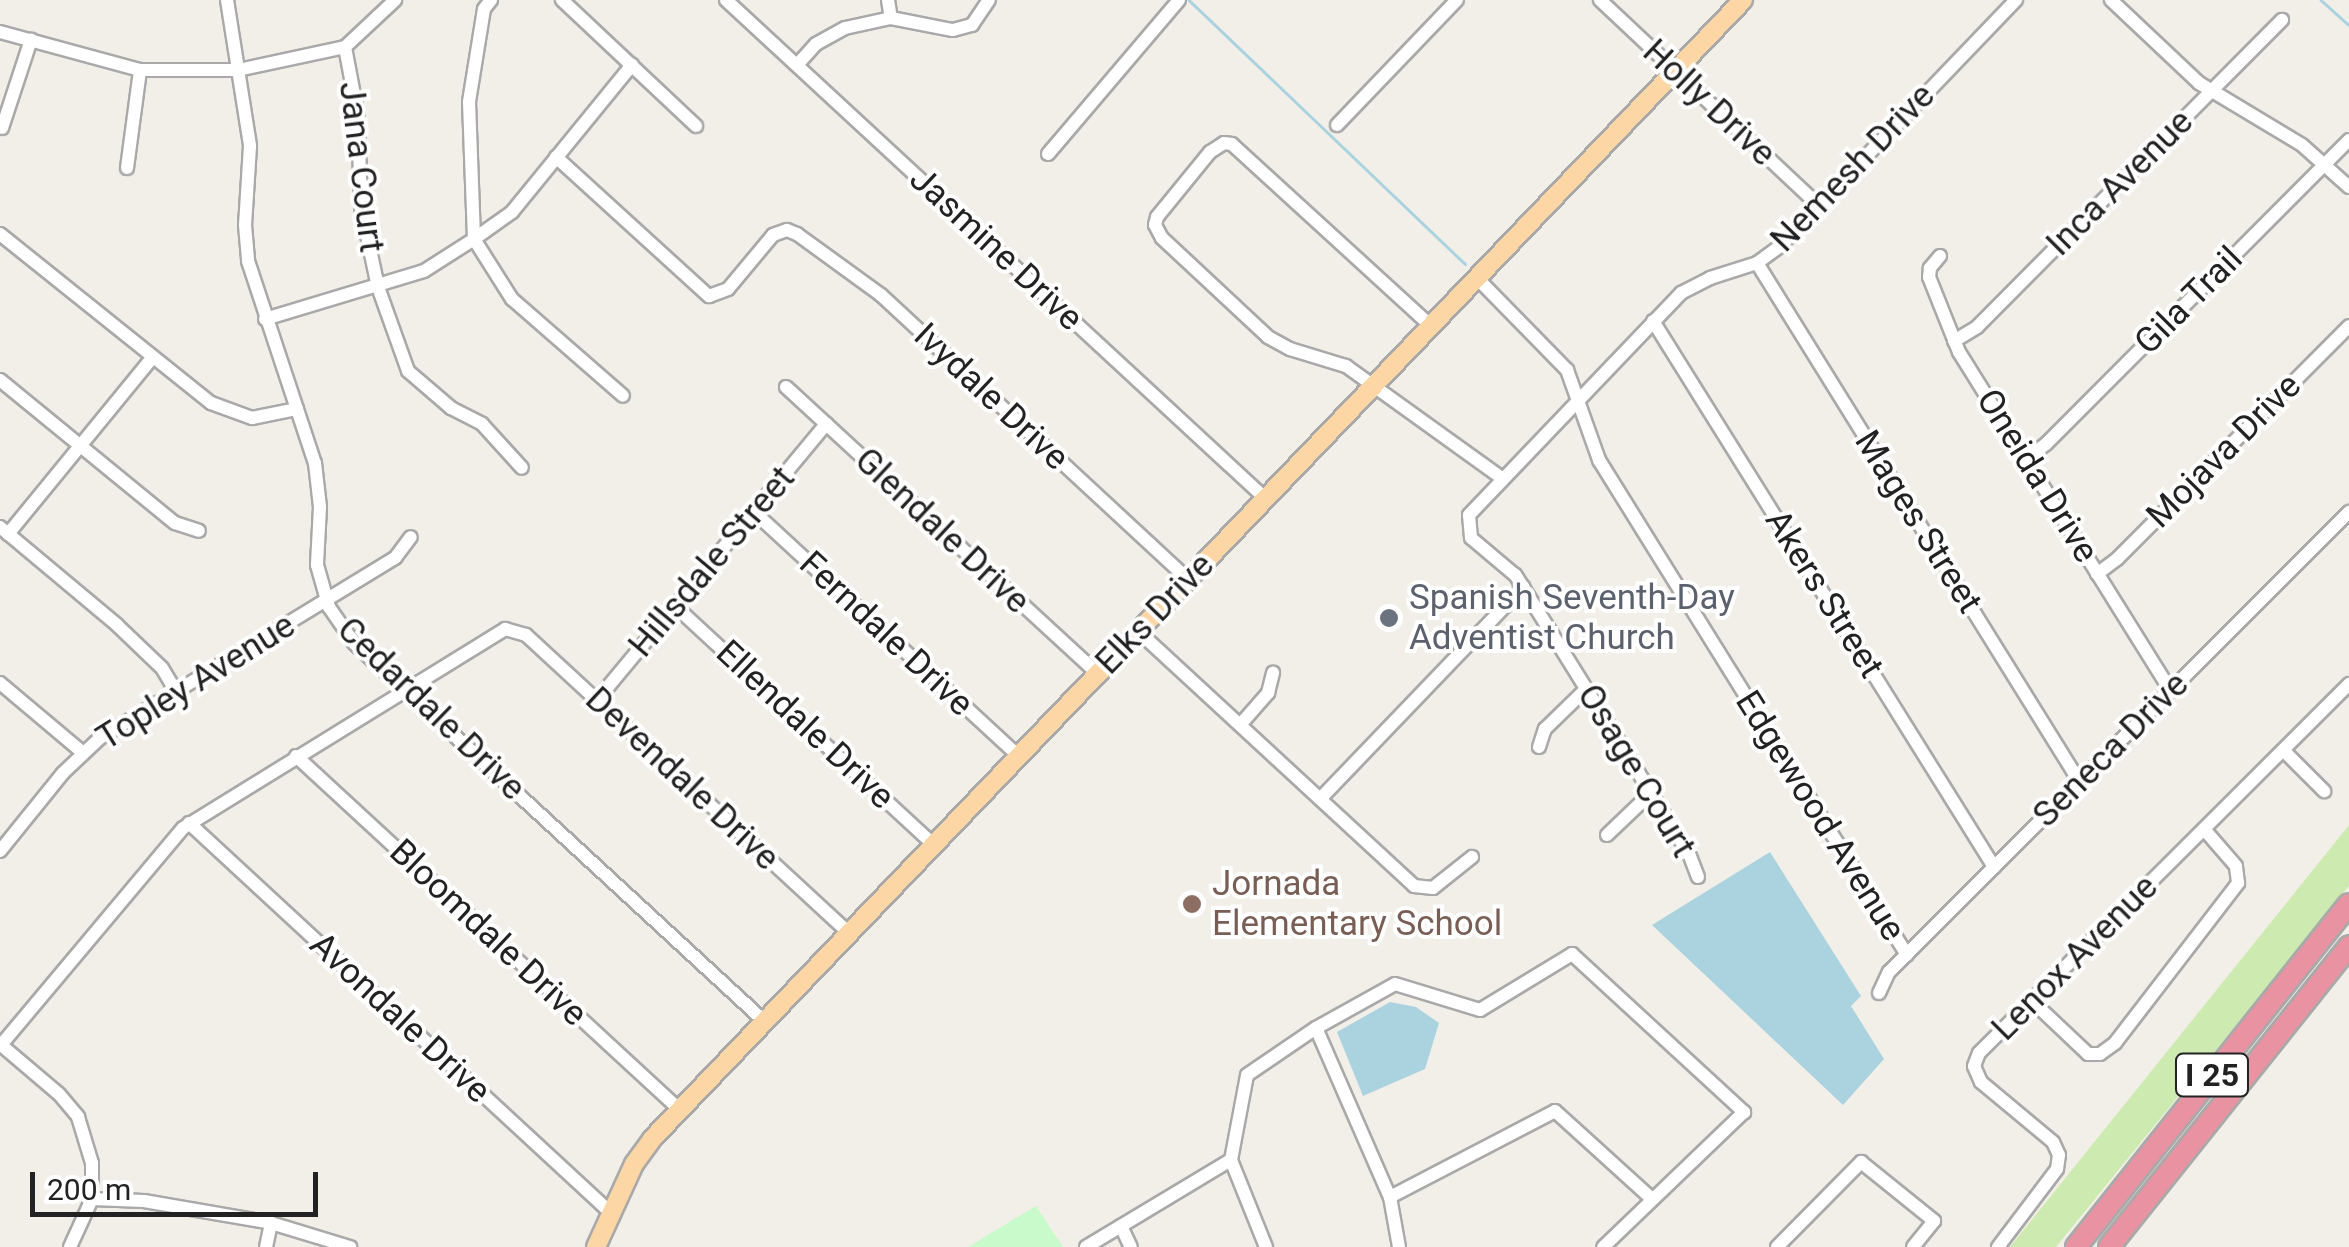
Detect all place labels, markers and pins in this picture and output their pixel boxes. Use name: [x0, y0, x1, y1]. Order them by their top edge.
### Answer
place label: Spanish Seventh-Day Adventist Church: [1409, 577, 1735, 659]
marker: Spanish Seventh-Day Adventist Church: [1378, 607, 1400, 629]
place label: Jornada Elementary School: [1212, 863, 1502, 945]
marker: Jornada Elementary School: [1181, 893, 1203, 915]

